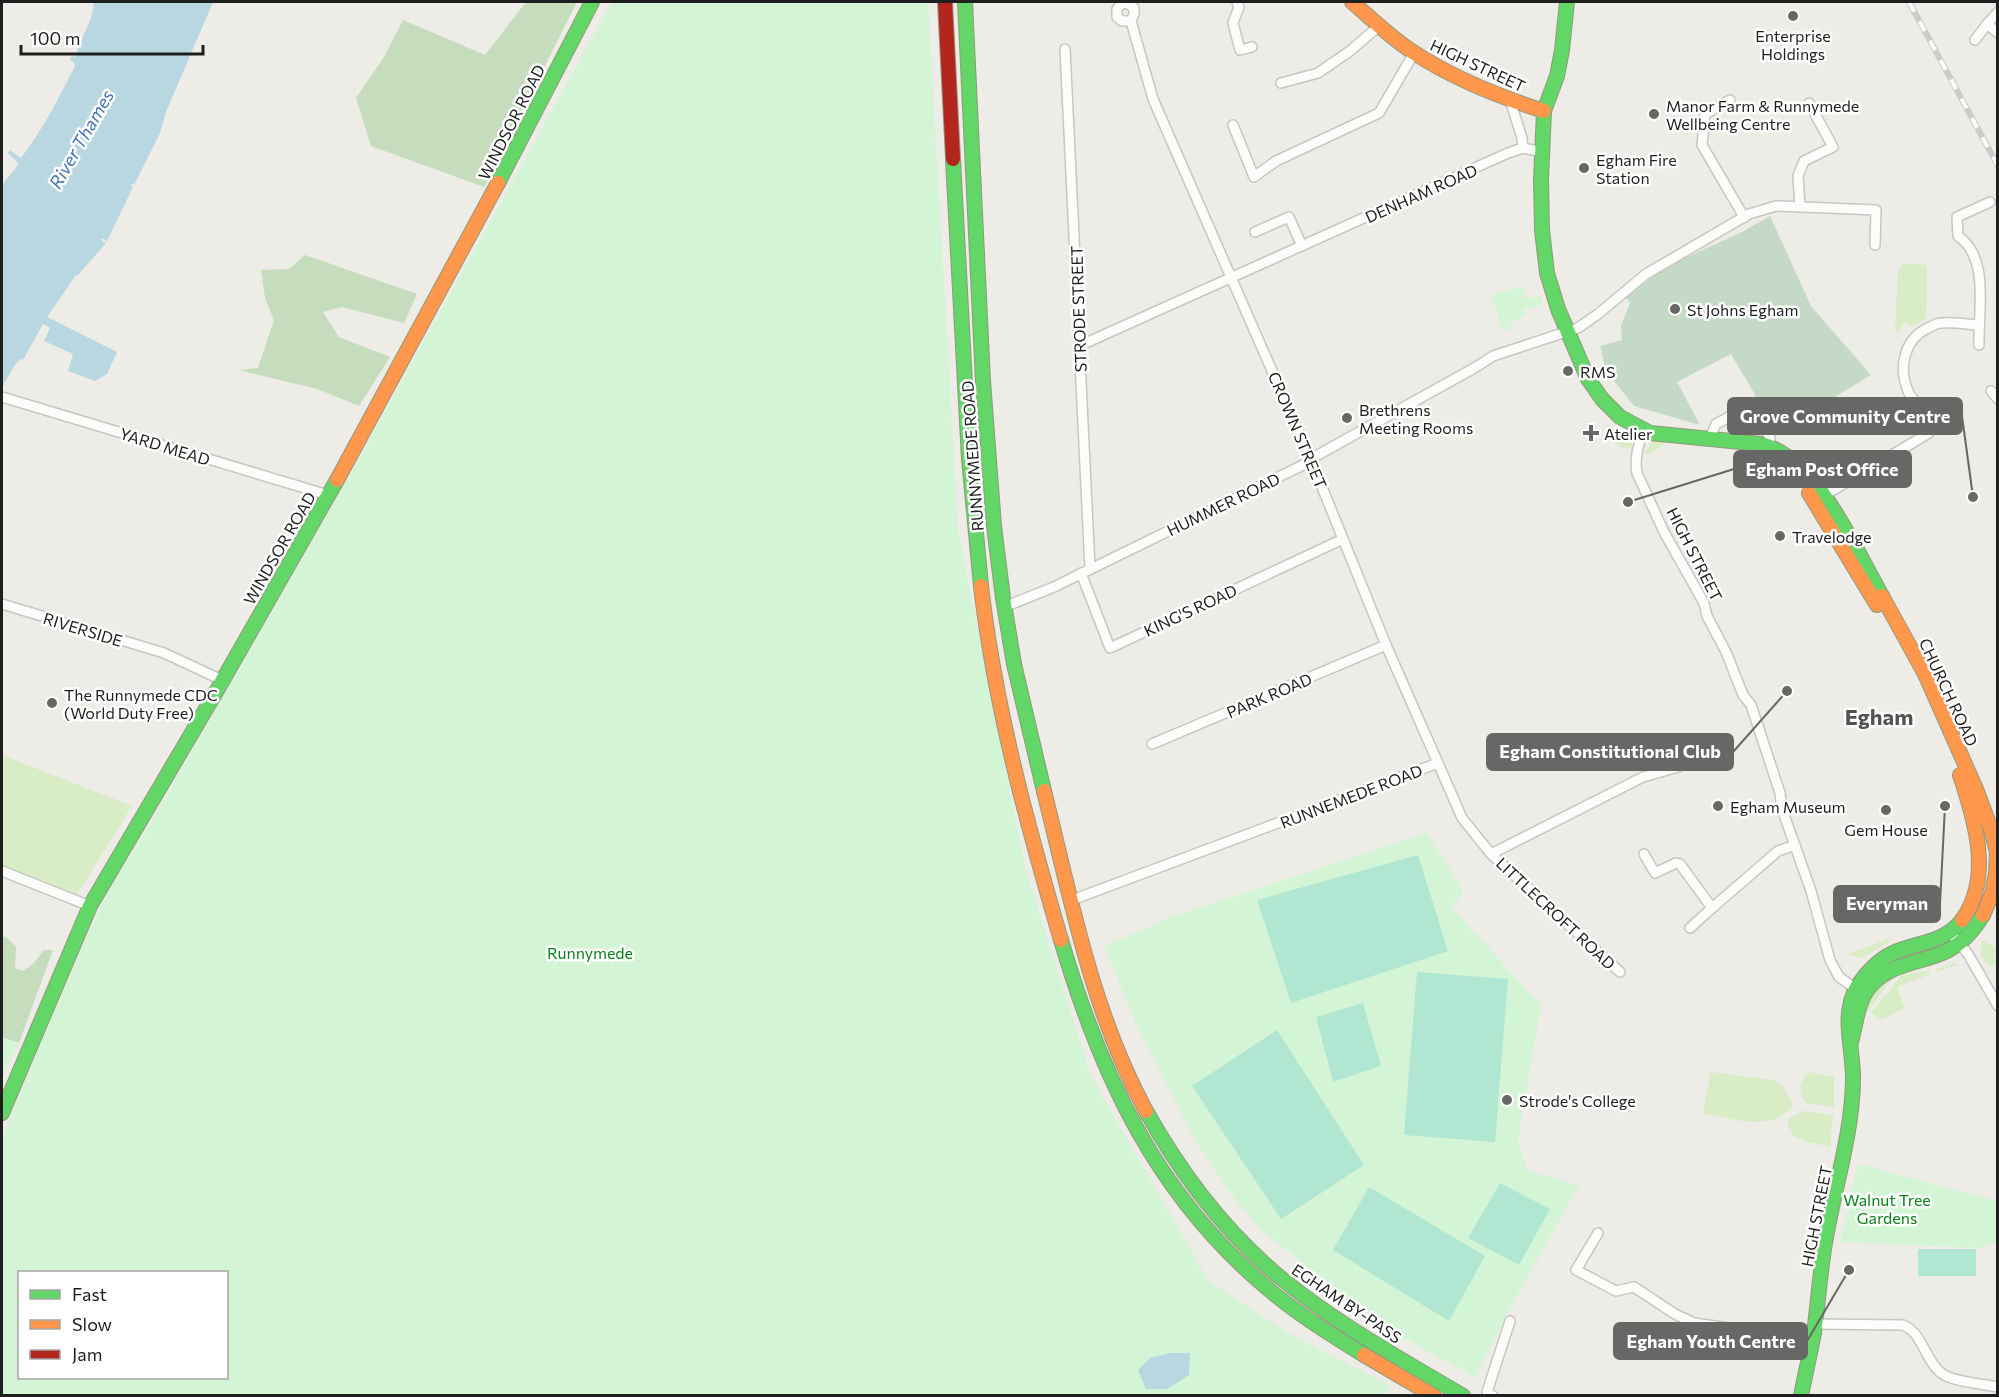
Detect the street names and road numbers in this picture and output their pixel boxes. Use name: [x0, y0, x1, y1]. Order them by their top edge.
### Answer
street label: HIGH STREET: [1427, 35, 1529, 95]
street label: WINDSOR ROAD: [474, 61, 548, 183]
street label: DENHAM ROAD: [1362, 160, 1480, 226]
street label: STRODE STREET: [1066, 245, 1090, 373]
street label: CROWN STREET: [1265, 369, 1331, 491]
street label: RUNNYMEDE ROAD: [957, 380, 987, 532]
street label: YARD MEAD: [118, 423, 212, 469]
street label: HUMMER ROAD: [1163, 468, 1283, 540]
street label: WINDSOR ROAD: [239, 488, 319, 608]
street label: HIGH STREET: [1663, 504, 1727, 604]
street label: KING'S ROAD: [1140, 580, 1240, 640]
street label: RIVERSIDE: [41, 608, 125, 650]
street label: CHURCH ROAD: [1916, 635, 1982, 749]
street label: PARK ROAD: [1224, 669, 1314, 721]
street label: RUNNEMEDE ROAD: [1277, 760, 1425, 832]
street label: LITTLECROFT ROAD: [1493, 853, 1619, 973]
street label: HIGH STREET: [1797, 1164, 1835, 1268]
street label: EGHAM BY-PASS: [1289, 1259, 1405, 1347]

